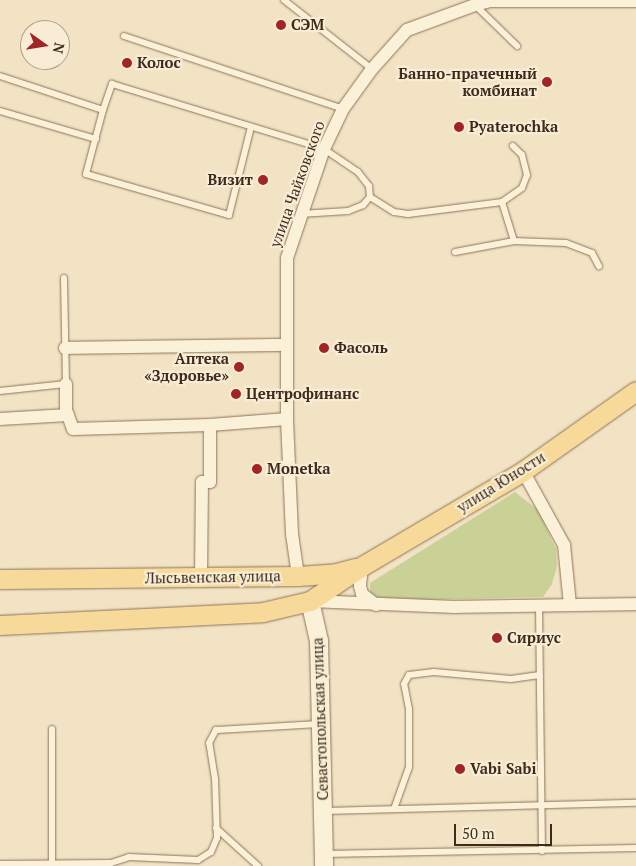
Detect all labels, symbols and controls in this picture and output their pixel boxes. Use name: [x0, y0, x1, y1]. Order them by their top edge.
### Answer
place label: СЭМ: [291, 16, 324, 34]
marker: СЭМ: [275, 19, 287, 31]
north arrow: [20, 20, 70, 70]
text: N: [49, 41, 70, 56]
place label: Колос: [137, 54, 181, 72]
marker: Колос: [121, 57, 133, 69]
place label: Банно-прачечный комбинат: [398, 64, 537, 99]
marker: Банно-прачечный комбинат: [541, 76, 553, 88]
street label: улица Чайковского: [266, 118, 328, 250]
place label: Pyaterochka: [469, 118, 558, 136]
marker: Pyaterochka: [453, 121, 465, 133]
place label: Визит: [208, 171, 253, 189]
marker: Визит: [257, 174, 269, 186]
place label: Фасоль: [334, 339, 388, 357]
marker: Фасоль: [318, 342, 330, 354]
place label: Аптека «Здоровье»: [144, 349, 229, 384]
marker: Аптека «Здоровье»: [233, 361, 245, 373]
place label: Центрофинанс: [246, 385, 359, 403]
marker: Центрофинанс: [230, 388, 242, 400]
street label: улица Юности: [454, 448, 548, 516]
place label: Monetka: [267, 460, 331, 478]
marker: Monetka: [251, 463, 263, 475]
street label: Лысьвенская улица: [145, 567, 281, 587]
place label: Сириус: [507, 629, 561, 647]
marker: Сириус: [491, 632, 503, 644]
street label: Севастопольская улица: [308, 637, 332, 801]
place label: Vabi Sabi: [470, 760, 536, 778]
marker: Vabi Sabi: [454, 763, 466, 775]
scale bar: [456, 814, 554, 846]
text: 50 m: [462, 823, 495, 843]

